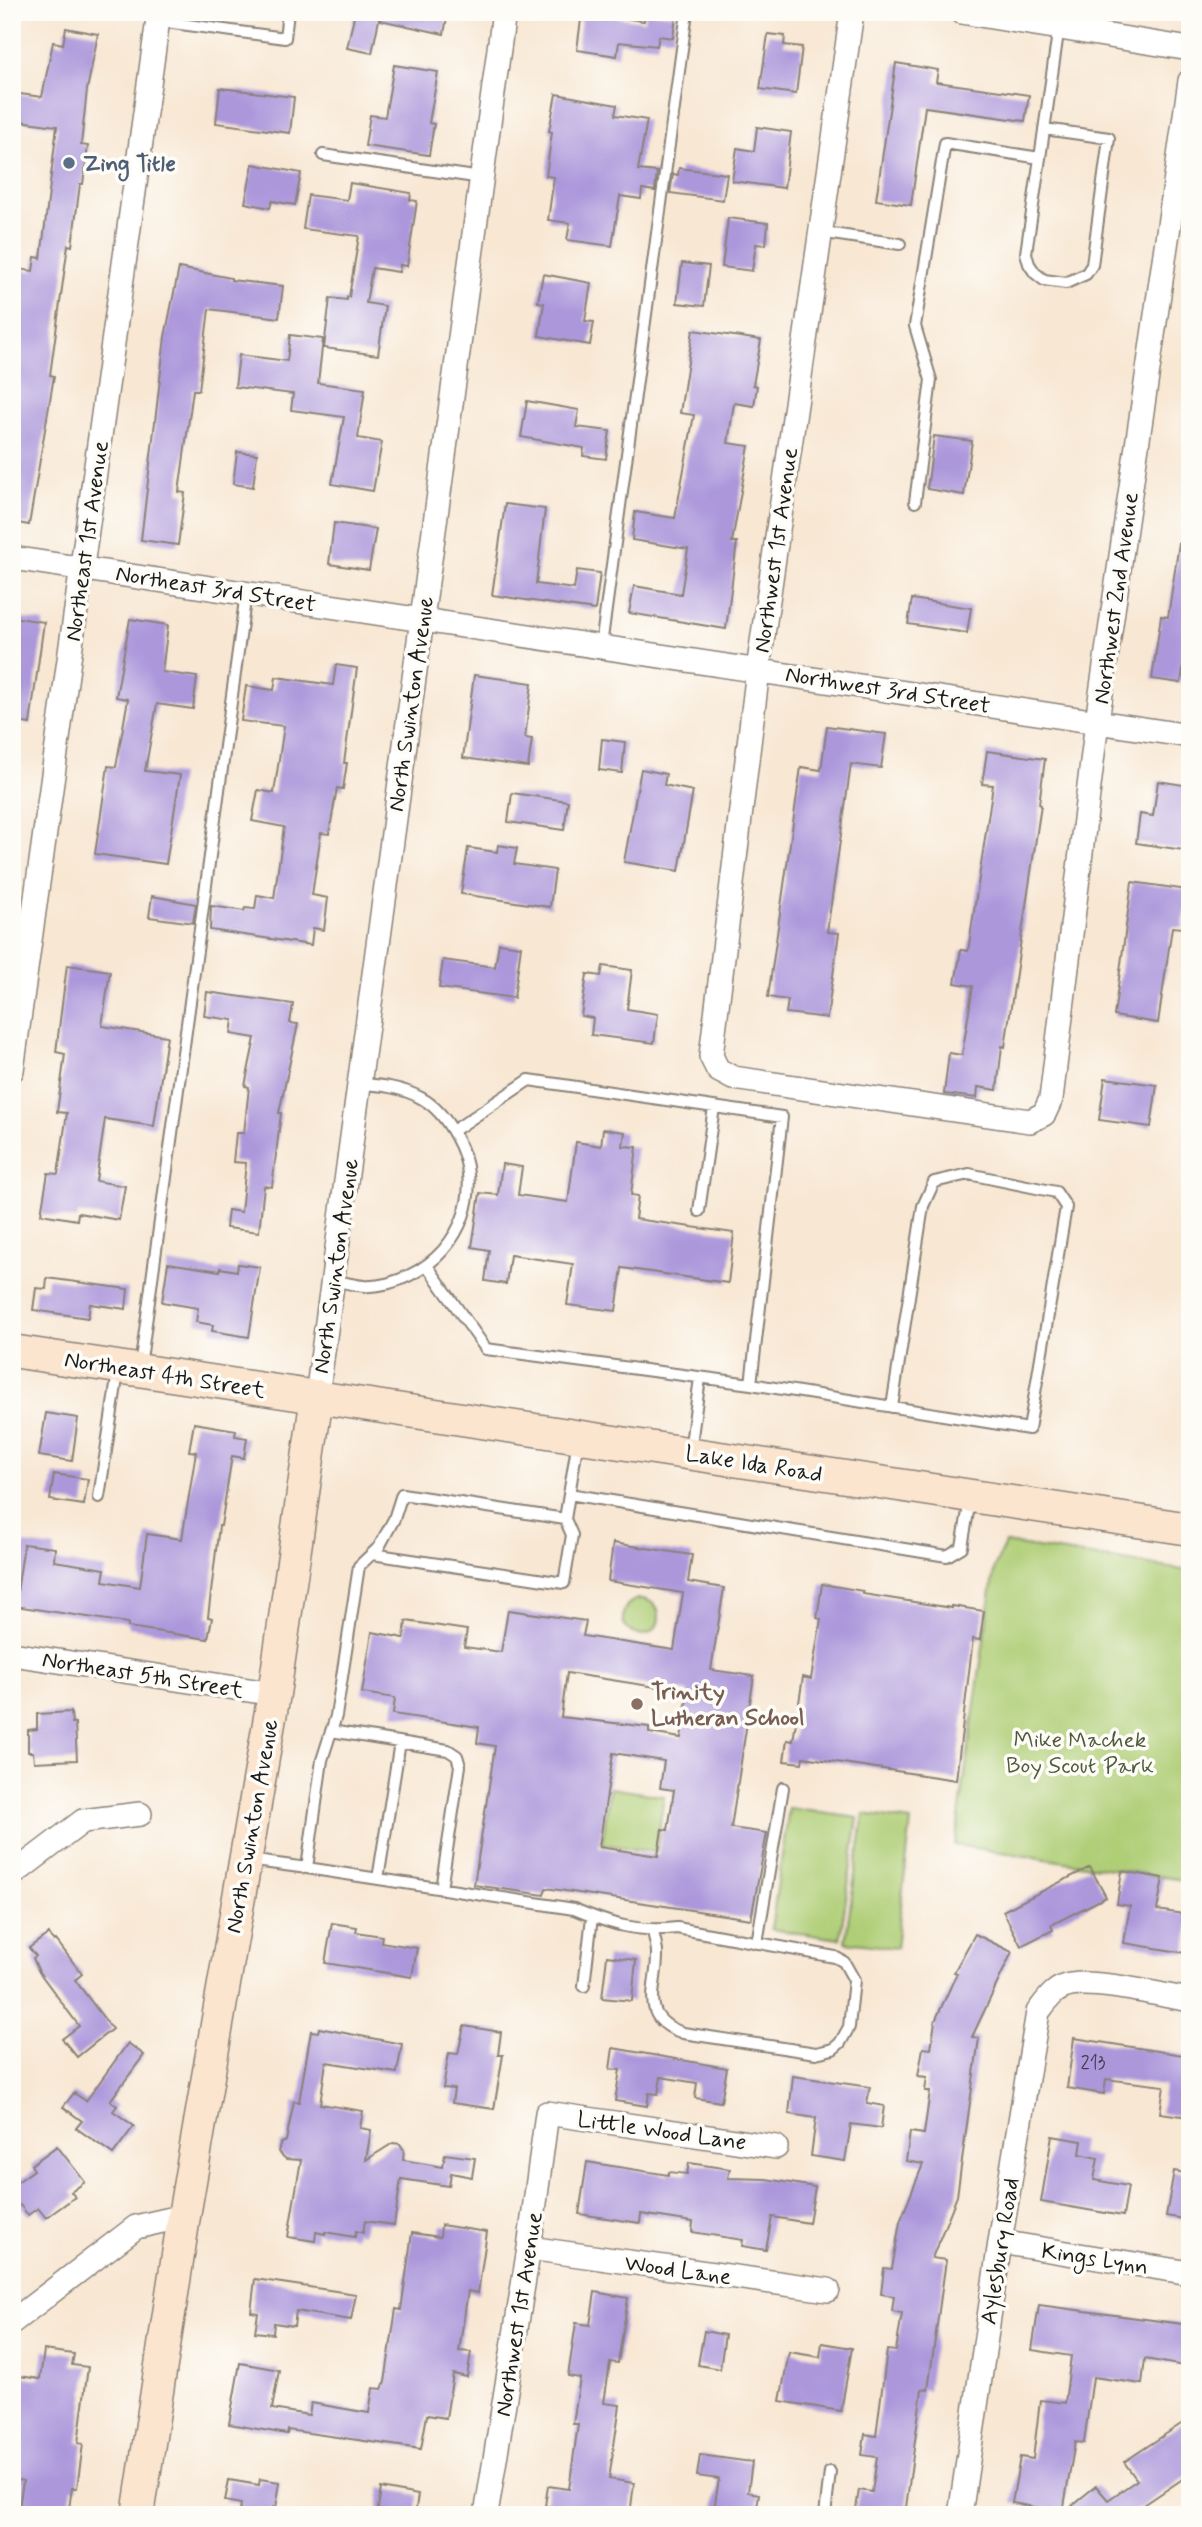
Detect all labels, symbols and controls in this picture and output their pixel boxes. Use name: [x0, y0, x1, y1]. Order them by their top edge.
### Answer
place label: Zing Title: [83, 150, 176, 182]
marker: Zing Title: [61, 155, 77, 171]
street label: Northeast 1st Avenue: [59, 439, 117, 644]
street label: Northwest 1st Avenue: [748, 446, 806, 655]
street label: Northwest 2nd Avenue: [1087, 490, 1147, 706]
street label: Northeast 3rd Street: [113, 559, 318, 621]
street label: North Swinton Avenue: [382, 595, 442, 814]
street label: Northwest 3rd Street: [783, 660, 992, 722]
street label: North Swinton Avenue: [307, 1157, 367, 1376]
street label: Northeast 4th Street: [62, 1345, 268, 1407]
street label: Lake Ida Road: [683, 1439, 824, 1491]
street label: Northeast 5th Street: [40, 1645, 246, 1707]
place label: Trinity Lutheran School: [651, 1678, 805, 1734]
marker: Trinity Lutheran School: [629, 1696, 645, 1712]
street label: North Swinton Avenue: [219, 1717, 287, 1936]
park label: Mike Machek Boy Scout Park: [1006, 1726, 1154, 1782]
house number: 213: [1080, 2051, 1106, 2076]
street label: Little Wood Lane: [575, 2105, 748, 2159]
street label: Aylesbury Road: [975, 2176, 1027, 2327]
street label: Northwest 1st Avenue: [489, 2210, 551, 2419]
street label: Kings Lynn: [1039, 2237, 1150, 2285]
street label: Wood Lane: [622, 2249, 733, 2293]

